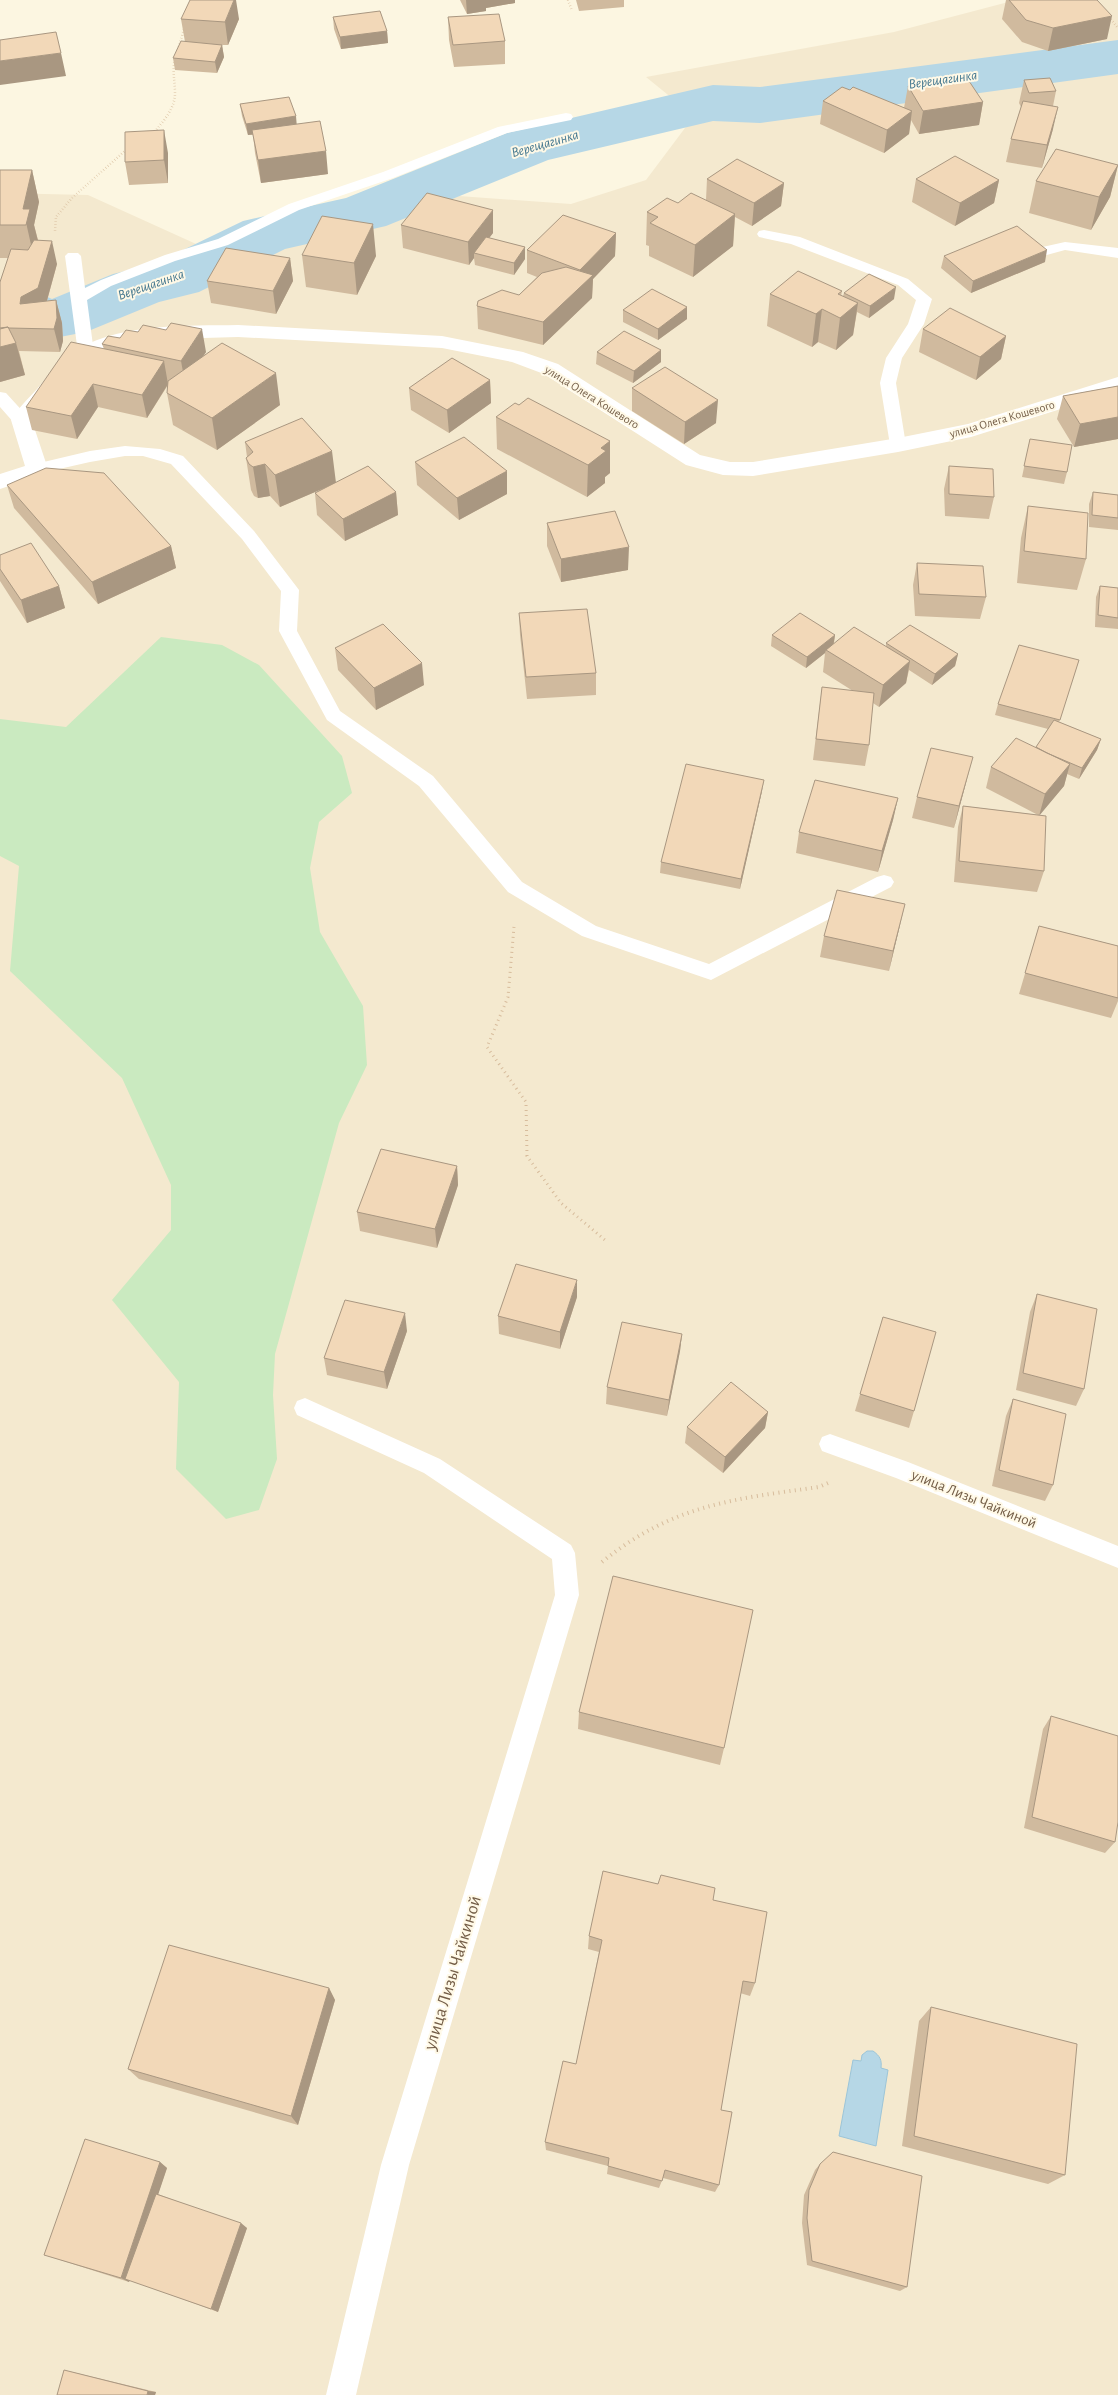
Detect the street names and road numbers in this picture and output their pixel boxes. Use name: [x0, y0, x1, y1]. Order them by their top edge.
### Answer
street label: улица Олега Кошевого: [541, 363, 641, 432]
street label: улица Олега Кошевого: [947, 398, 1056, 441]
street label: улица Лизы Чайкиной: [908, 1467, 1039, 1531]
street label: улица Лизы Чайкиной: [421, 1894, 485, 2053]

